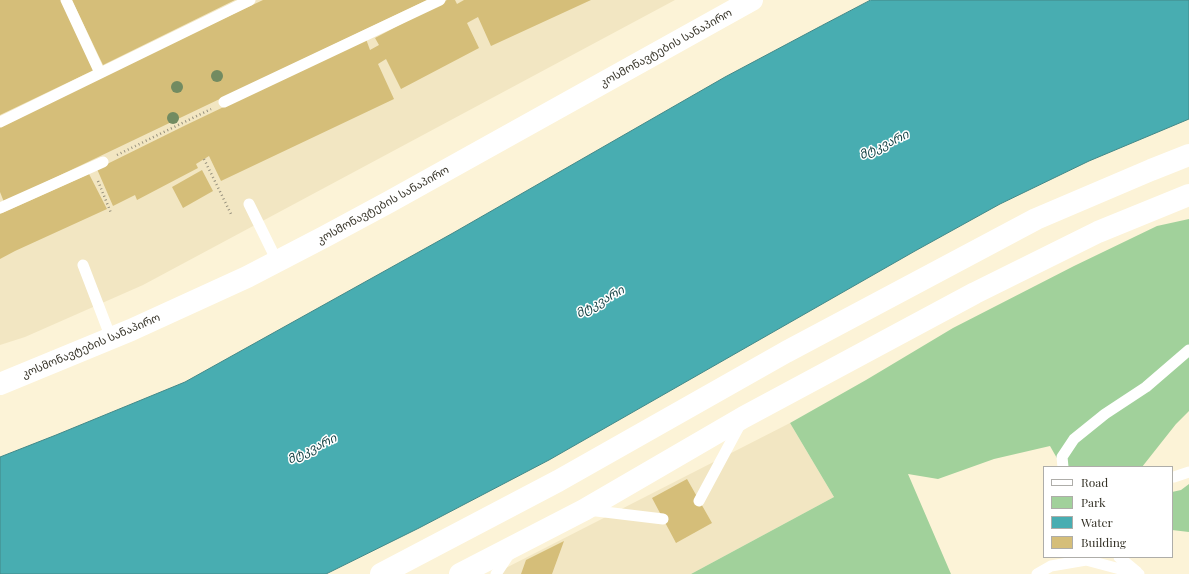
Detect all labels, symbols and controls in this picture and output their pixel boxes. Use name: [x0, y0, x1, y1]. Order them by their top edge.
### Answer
street label: კოსმონავტების სანაპირო: [598, 6, 734, 90]
water label: მტკვარი: [857, 127, 911, 163]
street label: კოსმონავტების სანაპირო: [315, 163, 451, 247]
water label: მტკვარი: [573, 283, 627, 321]
street label: კოსმონავტების სანაპირო: [20, 311, 162, 381]
water label: მტკვარი: [285, 431, 339, 467]
legend: [1043, 466, 1173, 558]
text: Road: [1081, 474, 1108, 490]
text: Park: [1081, 494, 1106, 510]
text: Water: [1081, 514, 1113, 530]
text: Building: [1081, 534, 1126, 550]

